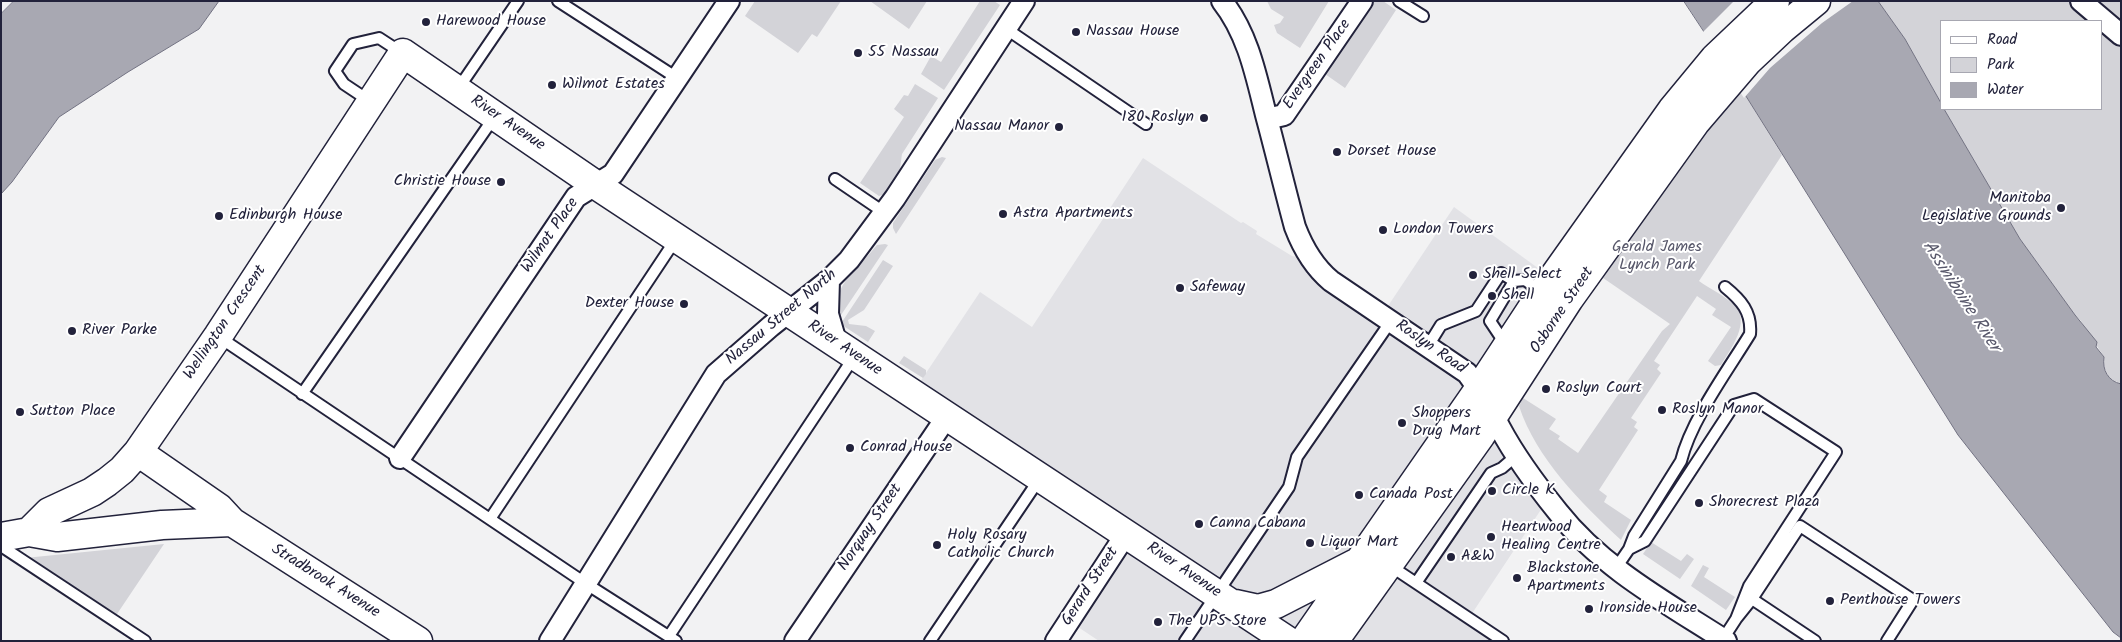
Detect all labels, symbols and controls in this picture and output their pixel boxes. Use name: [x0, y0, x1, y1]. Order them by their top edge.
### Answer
place label: Harewood House: [436, 12, 546, 32]
marker: Harewood House: [420, 16, 432, 28]
street label: Evergreen Place: [1280, 16, 1356, 114]
legend: [1940, 20, 2102, 110]
place label: Nassau House: [1086, 22, 1179, 42]
marker: Nassau House: [1070, 26, 1082, 38]
text: Road: [1987, 28, 2017, 52]
place label: 55 Nassau: [868, 43, 939, 63]
marker: 55 Nassau: [852, 47, 864, 59]
text: Park: [1987, 53, 2014, 77]
place label: Wilmot Estates: [562, 75, 665, 95]
text: Water: [1987, 78, 2023, 102]
marker: Wilmot Estates: [546, 79, 558, 91]
street label: River Avenue: [466, 92, 548, 156]
place label: 180 Roslyn: [1122, 108, 1194, 128]
marker: 180 Roslyn: [1198, 112, 1210, 124]
place label: Nassau Manor: [954, 117, 1049, 137]
marker: Nassau Manor: [1053, 121, 1065, 133]
place label: Dorset House: [1347, 142, 1436, 162]
marker: Dorset House: [1331, 146, 1343, 158]
place label: Christie House: [394, 172, 491, 192]
marker: Christie House: [495, 176, 507, 188]
place label: Manitoba Legislative Grounds: [1922, 189, 2051, 227]
street label: Wilmot Place: [518, 195, 584, 277]
marker: Manitoba Legislative Grounds: [2055, 202, 2067, 214]
place label: Astra Apartments: [1013, 204, 1133, 224]
place label: Edinburgh House: [229, 206, 342, 226]
marker: Astra Apartments: [997, 208, 1009, 220]
marker: Edinburgh House: [213, 210, 225, 222]
place label: London Towers: [1393, 220, 1494, 240]
marker: London Towers: [1377, 224, 1389, 236]
park label: Gerald James Lynch Park: [1612, 238, 1702, 276]
water label: Assiniboine River: [1916, 238, 2004, 356]
street label: Wellington Crescent: [181, 262, 271, 384]
street label: Osborne Street: [1527, 264, 1599, 358]
place label: Shell Select: [1483, 265, 1562, 285]
street label: Nassau Street North: [723, 266, 841, 370]
marker: Shell Select: [1467, 269, 1479, 281]
place label: Safeway: [1190, 278, 1245, 298]
marker: Safeway: [1174, 282, 1186, 294]
place label: Shell: [1502, 286, 1534, 306]
marker: Shell: [1486, 290, 1498, 302]
place label: Dexter House: [585, 294, 674, 314]
marker: Dexter House: [678, 298, 690, 310]
street label: River Avenue: [803, 317, 885, 381]
street label: Roslyn Road: [1391, 317, 1469, 379]
place label: River Parke: [82, 321, 157, 341]
marker: River Parke: [66, 325, 78, 337]
place label: Roslyn Court: [1556, 379, 1642, 399]
marker: Roslyn Court: [1540, 383, 1552, 395]
place label: Roslyn Manor: [1672, 400, 1763, 420]
place label: Sutton Place: [30, 402, 115, 422]
place label: Shoppers Drug Mart: [1412, 404, 1481, 442]
marker: Roslyn Manor: [1656, 404, 1668, 416]
marker: Sutton Place: [14, 406, 26, 418]
marker: Shoppers Drug Mart: [1396, 417, 1408, 429]
place label: Conrad House: [860, 438, 952, 458]
marker: Conrad House: [844, 442, 856, 454]
street label: Norquay Street: [835, 481, 907, 575]
place label: Circle K: [1502, 481, 1555, 501]
place label: Canada Post: [1369, 485, 1453, 505]
marker: Circle K: [1486, 485, 1498, 497]
marker: Canada Post: [1353, 489, 1365, 501]
place label: Shorecrest Plaza: [1709, 493, 1820, 513]
marker: Shorecrest Plaza: [1693, 497, 1705, 509]
place label: Canna Cabana: [1209, 514, 1306, 534]
marker: Canna Cabana: [1193, 518, 1205, 530]
place label: Heartwood Healing Centre: [1501, 518, 1601, 556]
place label: Holy Rosary Catholic Church: [947, 526, 1054, 564]
marker: Heartwood Healing Centre: [1485, 531, 1497, 543]
place label: Liquor Mart: [1320, 533, 1398, 553]
marker: Liquor Mart: [1304, 537, 1316, 549]
marker: Holy Rosary Catholic Church: [931, 539, 943, 551]
street label: River Avenue: [1142, 539, 1224, 603]
street label: Stradbrook Avenue: [267, 541, 383, 623]
street label: Gerard Street: [1058, 544, 1124, 630]
place label: A&W: [1461, 547, 1495, 567]
marker: A&W: [1445, 551, 1457, 563]
place label: Blackstone Apartments: [1527, 559, 1605, 597]
marker: Blackstone Apartments: [1511, 572, 1523, 584]
place label: Penthouse Towers: [1840, 591, 1960, 611]
marker: Penthouse Towers: [1824, 595, 1836, 607]
place label: Ironside House: [1599, 599, 1697, 619]
marker: Ironside House: [1583, 603, 1595, 615]
place label: The UPS Store: [1168, 612, 1266, 632]
marker: The UPS Store: [1152, 616, 1164, 628]

